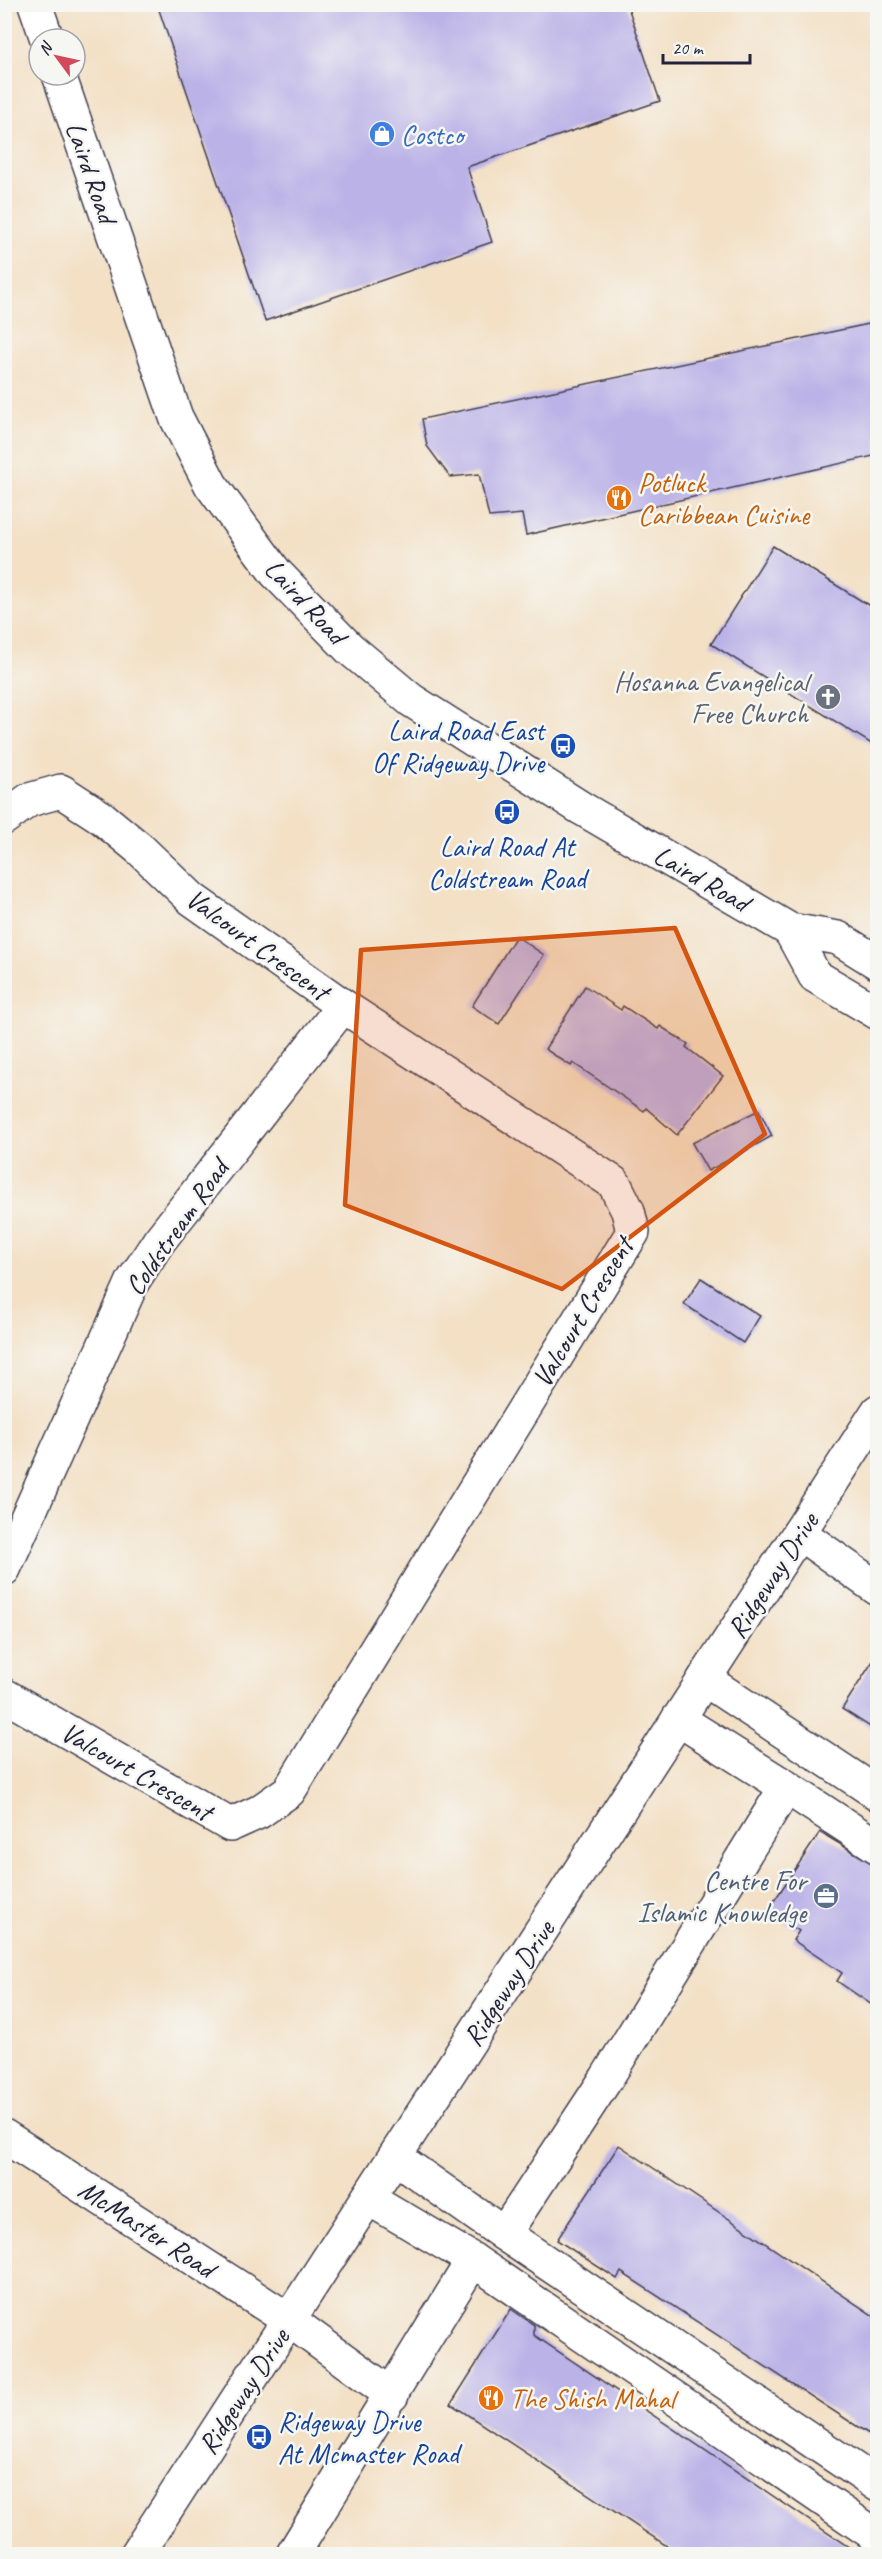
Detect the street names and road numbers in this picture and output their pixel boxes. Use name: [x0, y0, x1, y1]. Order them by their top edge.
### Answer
street label: Laird Road: [58, 117, 126, 231]
street label: Laird Road: [257, 551, 357, 654]
street label: Laird Road: [648, 837, 759, 922]
street label: Valcourt Crescent: [179, 881, 339, 1010]
street label: Coldstream Road: [117, 1149, 238, 1302]
street label: Valcourt Crescent: [524, 1228, 643, 1393]
street label: Ridgeway Drive: [719, 1504, 827, 1645]
street label: Valcourt Crescent: [55, 1714, 222, 1831]
street label: Ridgeway Drive: [455, 1912, 563, 2053]
street label: McMaster Road: [72, 2171, 225, 2288]
street label: Ridgeway Drive: [190, 2320, 298, 2461]

